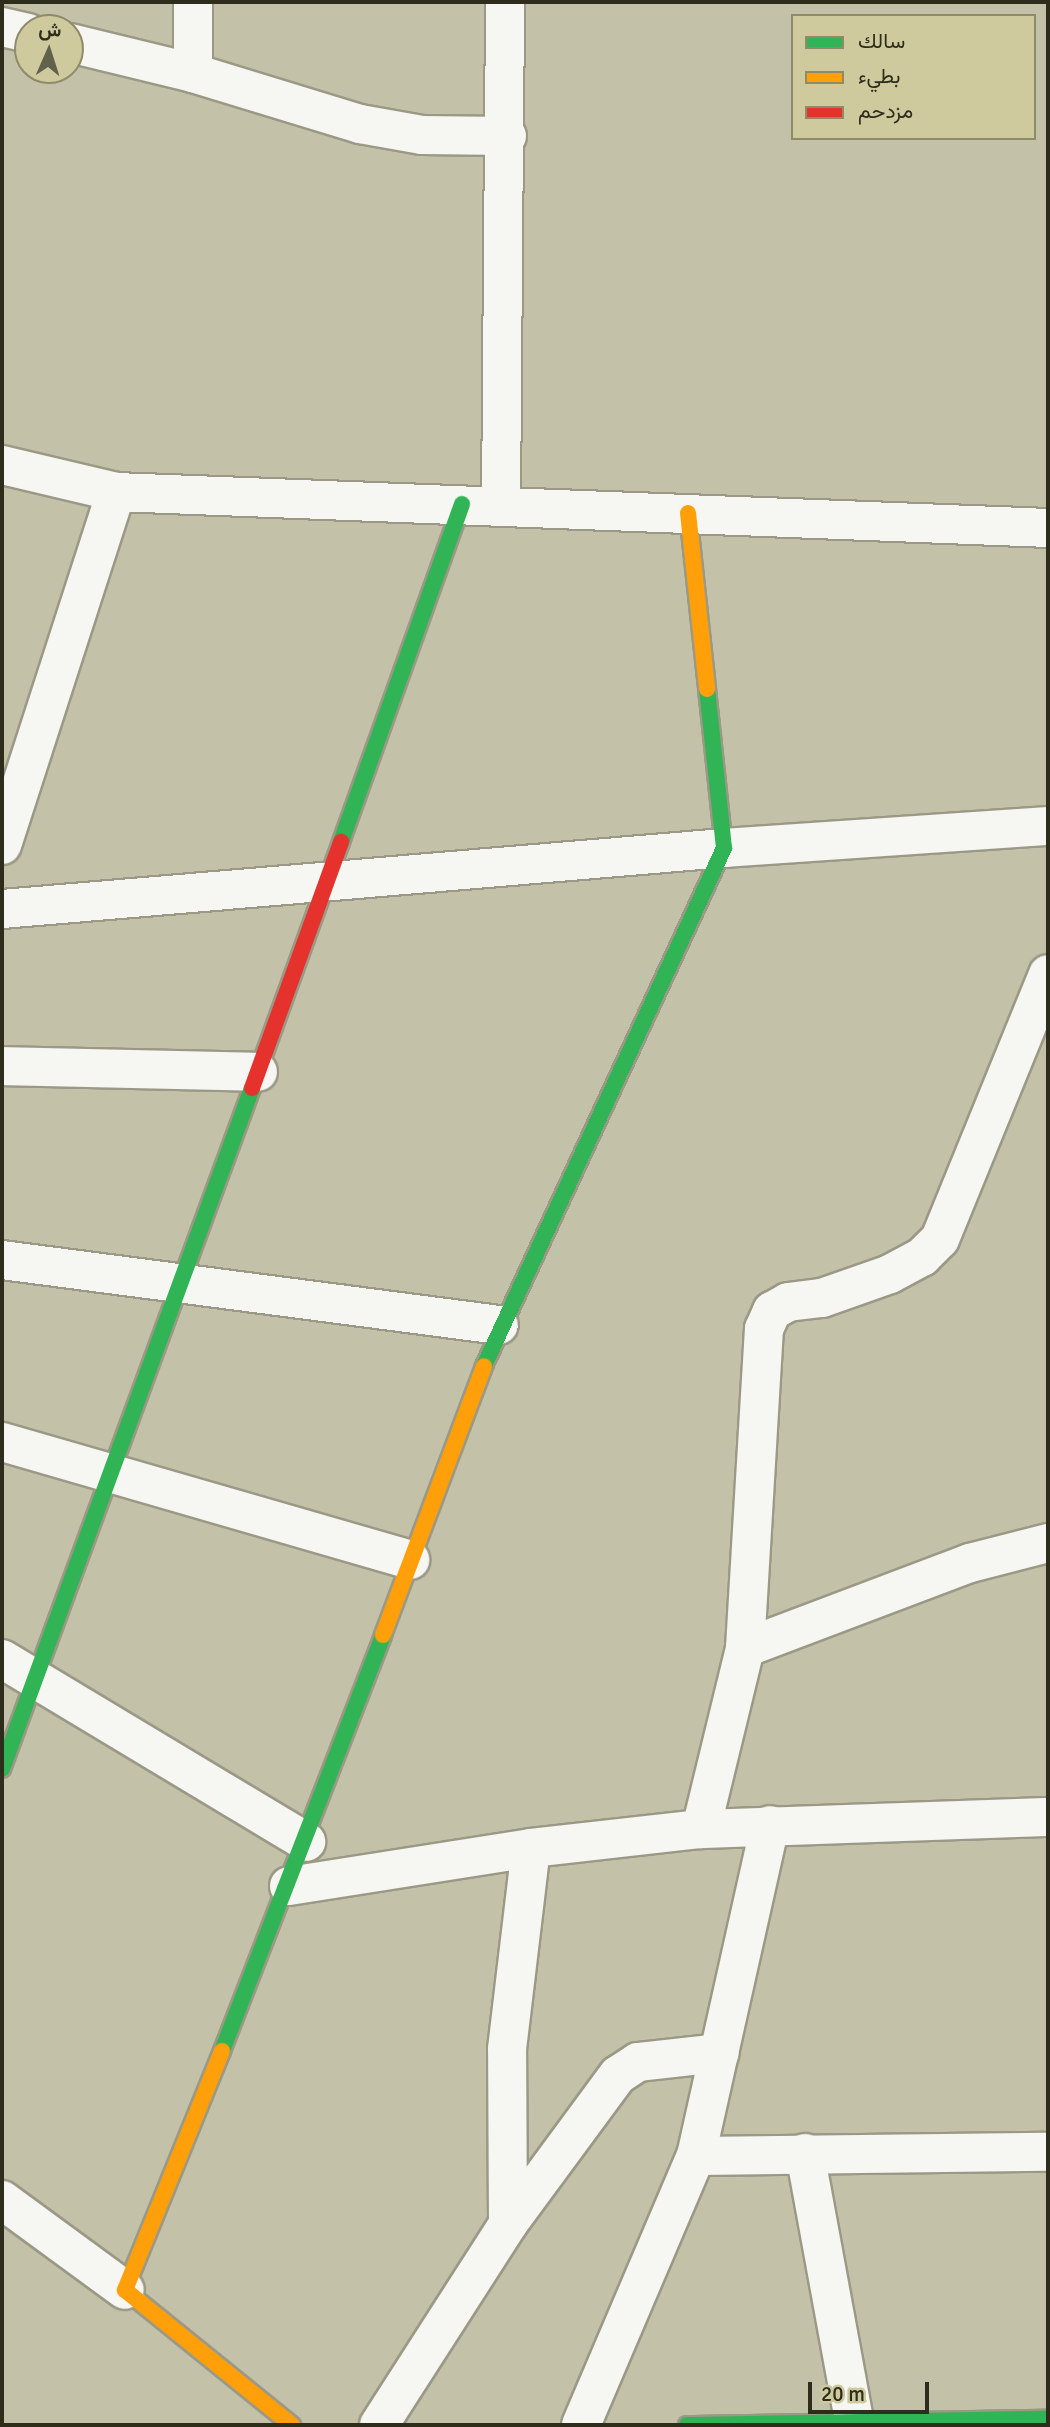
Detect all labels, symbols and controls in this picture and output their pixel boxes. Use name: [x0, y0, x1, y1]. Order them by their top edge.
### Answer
north arrow: [14, 14, 84, 84]
legend: [791, 14, 1036, 140]
text: ش: [38, 17, 62, 43]
text: سالك: [858, 28, 905, 54]
text: بطيء: [858, 63, 901, 89]
text: مزدحم: [858, 98, 913, 124]
scale bar: [812, 2368, 933, 2412]
text: 20 m: [821, 2381, 865, 2407]

